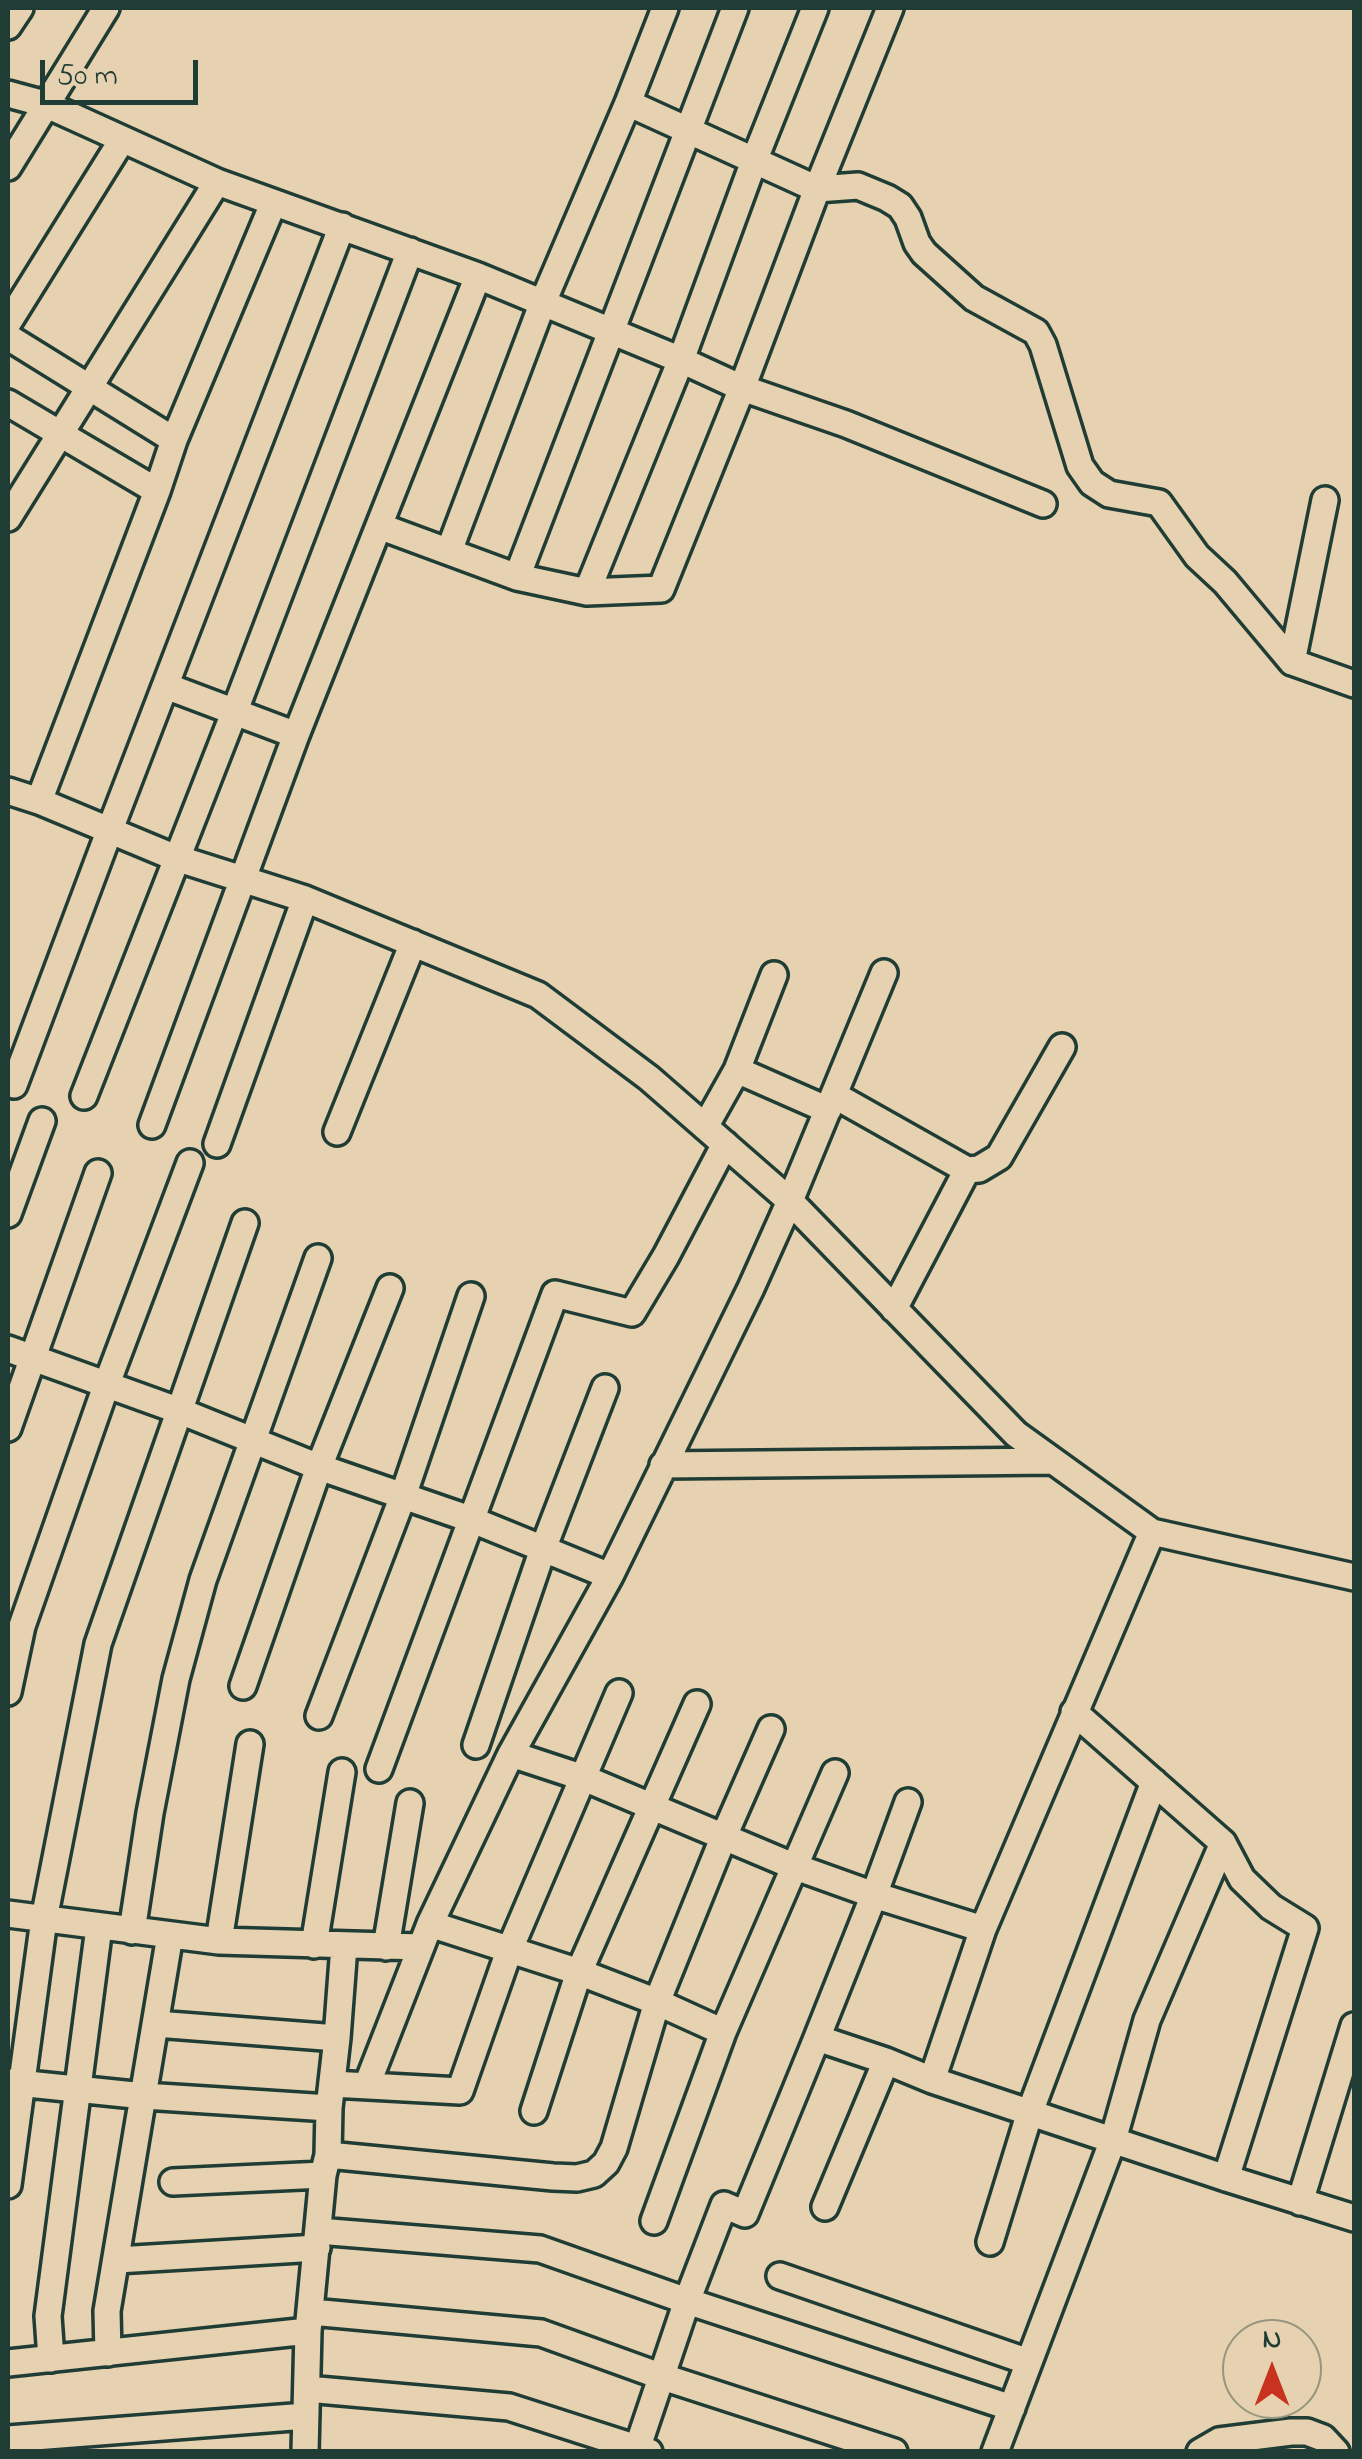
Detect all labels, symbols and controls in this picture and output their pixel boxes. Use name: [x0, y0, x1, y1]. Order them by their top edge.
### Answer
scale bar: [45, 40, 202, 102]
text: 50 m: [57, 55, 118, 99]
north arrow: [1222, 2319, 1322, 2419]
text: N: [1263, 2320, 1281, 2361]

